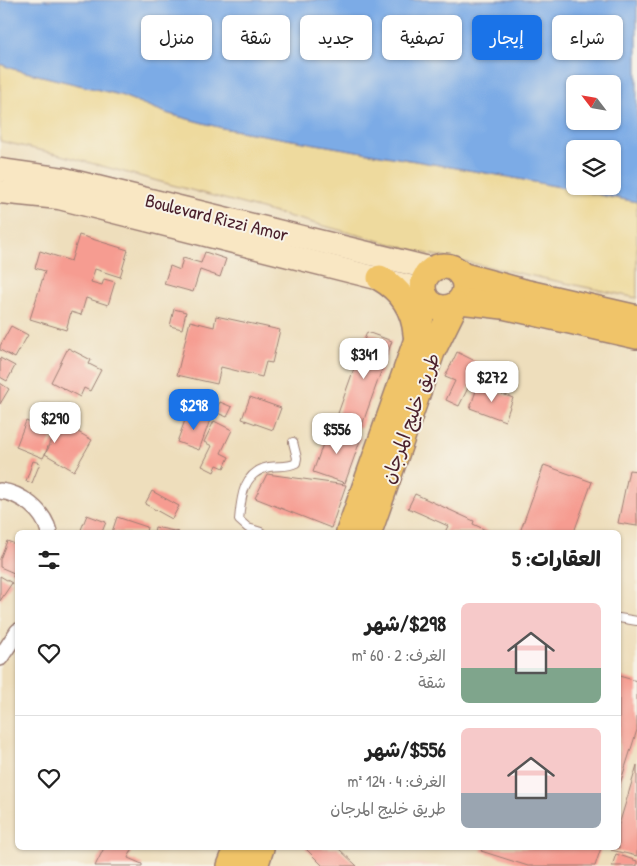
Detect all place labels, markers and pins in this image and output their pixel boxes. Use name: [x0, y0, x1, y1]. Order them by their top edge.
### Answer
pin: $341: [334, 338, 394, 380]
pin: $272: [462, 360, 522, 403]
pin: $298: [164, 388, 224, 431]
pin: $290: [25, 402, 85, 444]
pin: $556: [307, 412, 367, 455]

